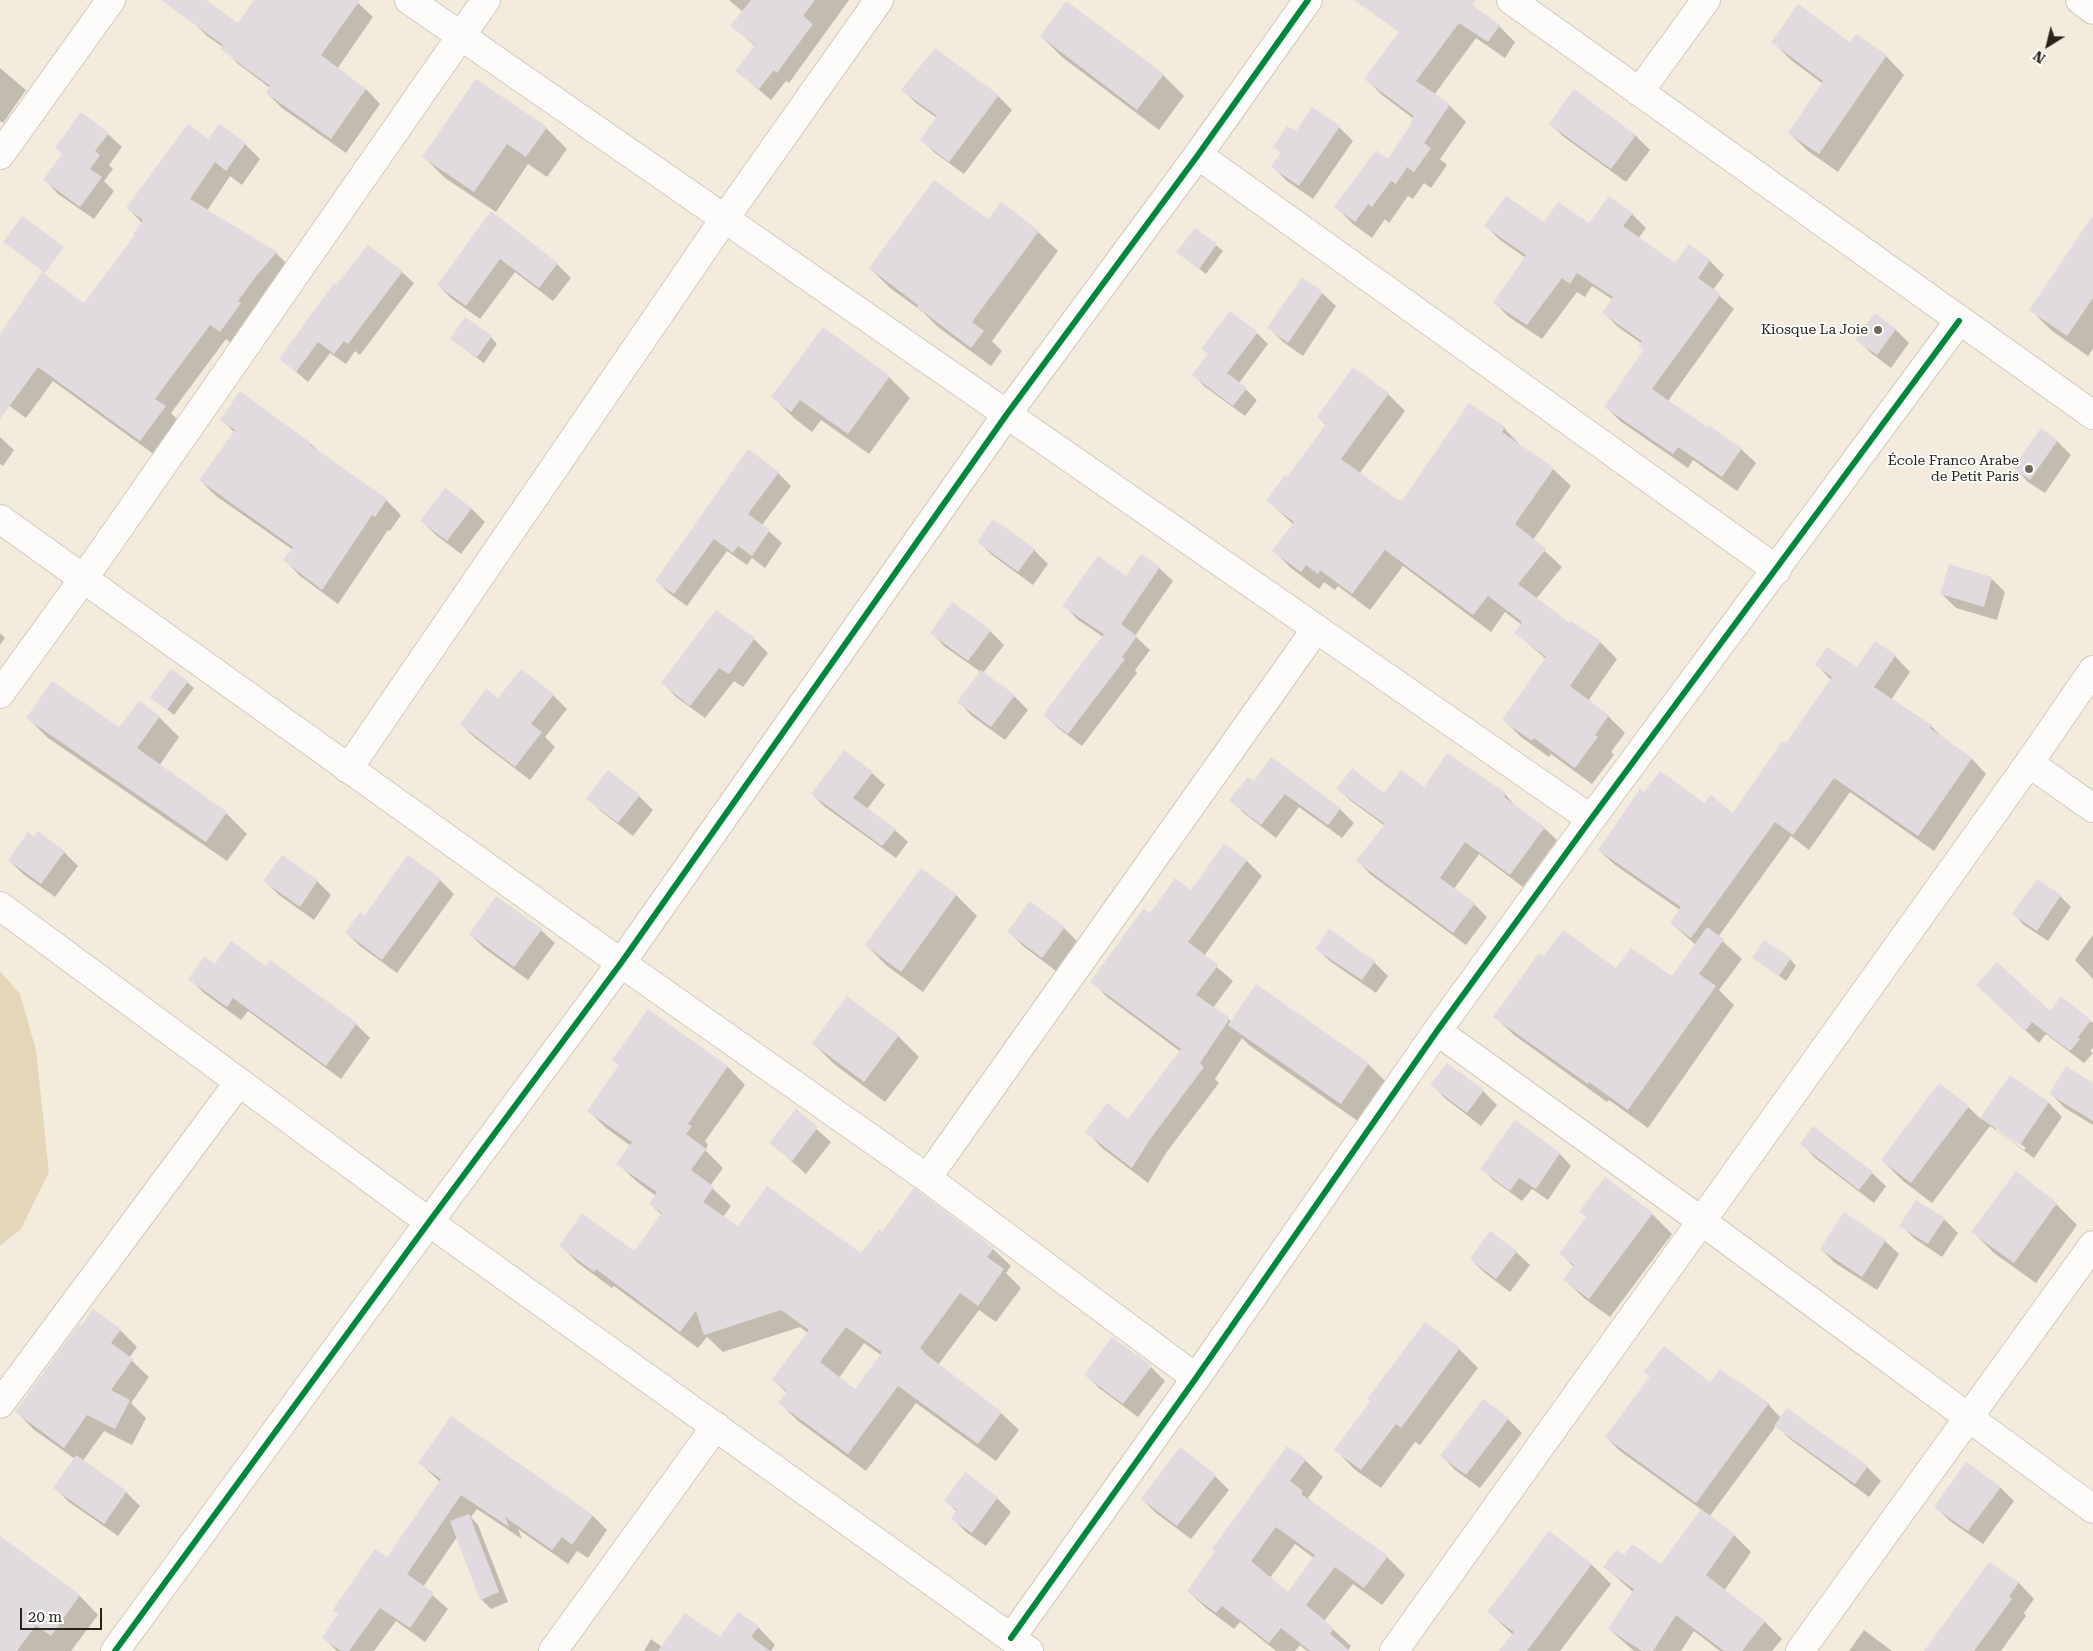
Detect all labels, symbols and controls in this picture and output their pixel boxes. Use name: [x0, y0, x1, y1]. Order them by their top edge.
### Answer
north arrow: [2023, 20, 2073, 70]
text: N: [2030, 47, 2048, 67]
place label: Kiosque La Joie: [1761, 322, 1868, 338]
marker: Kiosque La Joie: [1872, 324, 1884, 336]
place label: École Franco Arabe de Petit Paris: [1888, 453, 2019, 486]
marker: École Franco Arabe de Petit Paris: [2023, 463, 2035, 475]
scale bar: [22, 1598, 105, 1630]
text: 20 m: [28, 1608, 62, 1626]

